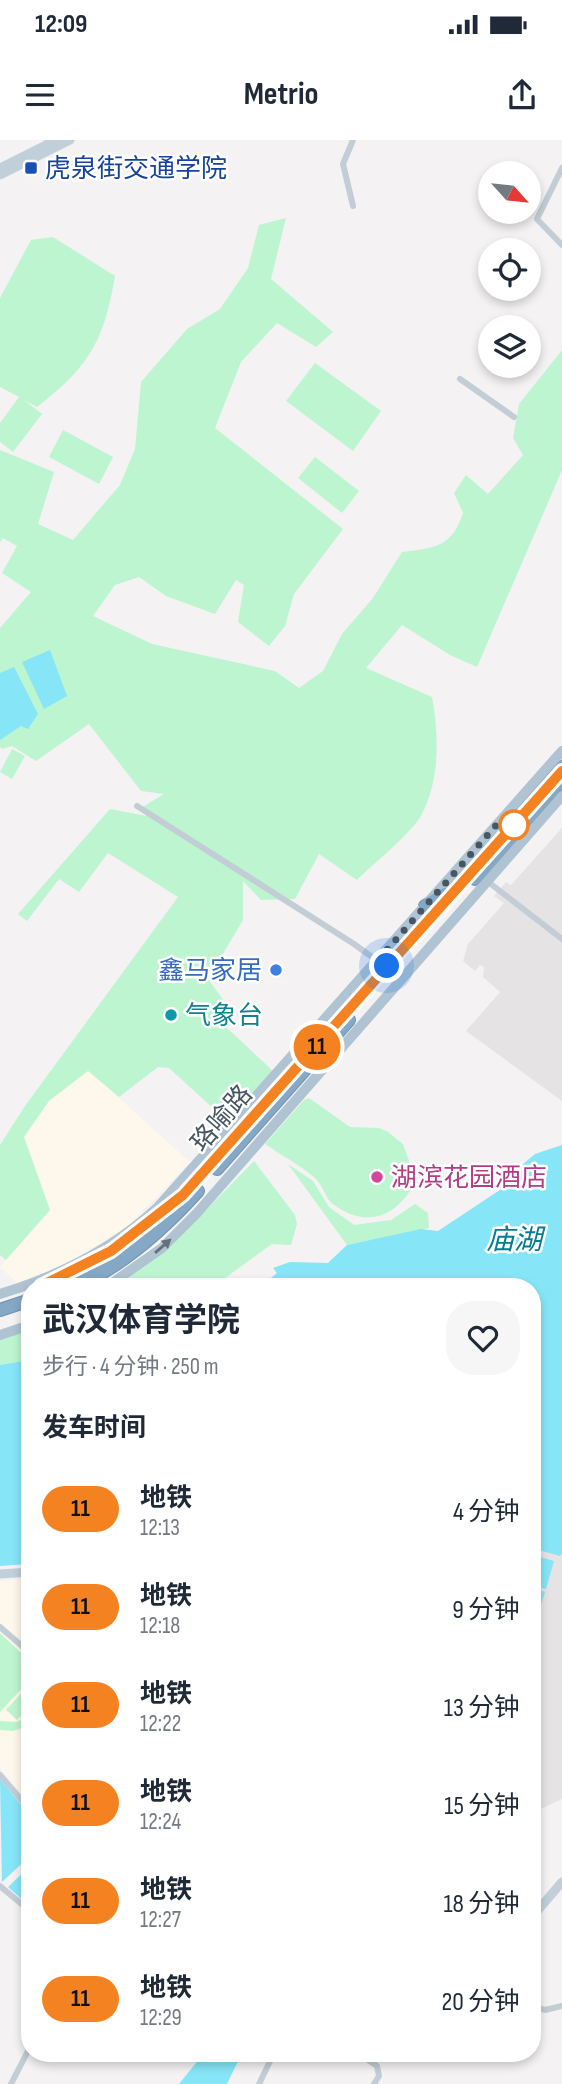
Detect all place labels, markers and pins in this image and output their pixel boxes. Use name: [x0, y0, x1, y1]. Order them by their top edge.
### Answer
place label: 虎泉街交通学院: [45, 154, 227, 185]
marker: 虎泉街交通学院: [23, 160, 39, 176]
unlabelled marker: [499, 810, 529, 840]
place label: 鑫马家居: [158, 956, 262, 987]
marker: 鑫马家居: [268, 962, 284, 978]
place label: 气象台: [185, 1001, 263, 1032]
marker: 气象台: [163, 1007, 179, 1023]
place label: 湖滨花园酒店: [391, 1163, 547, 1194]
marker: 湖滨花园酒店: [369, 1169, 385, 1185]

